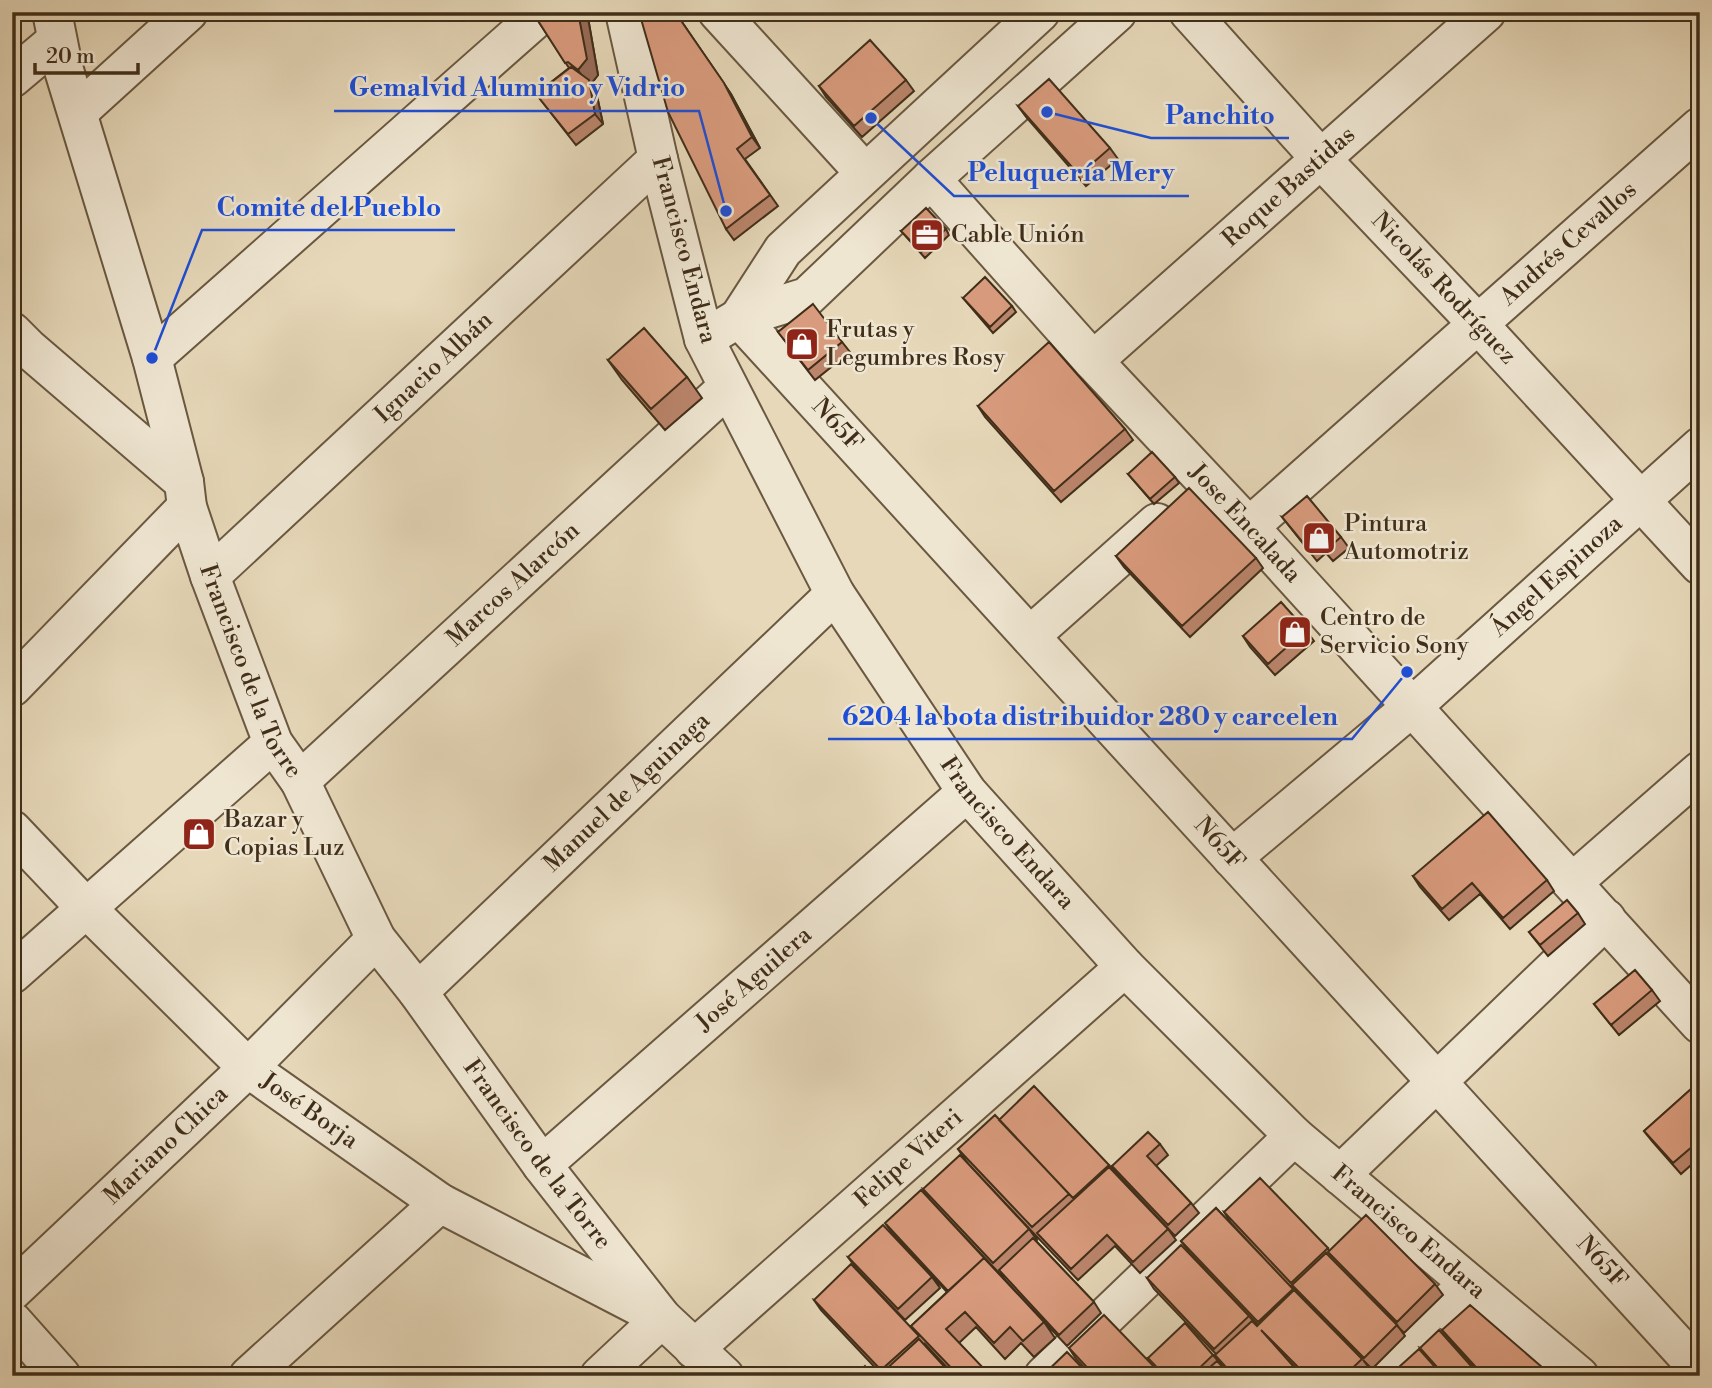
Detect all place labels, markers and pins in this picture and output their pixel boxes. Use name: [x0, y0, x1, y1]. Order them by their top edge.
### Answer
callout: Gemalvid Aluminio y Vidrio: [334, 64, 699, 111]
callout: Panchito: [1151, 91, 1289, 138]
callout: Peluquería Mery: [954, 149, 1189, 196]
callout: Comite del Pueblo: [202, 183, 455, 230]
office icon: Cable Unión: [908, 216, 946, 254]
place label: Cable Unión: [951, 220, 1085, 250]
place label: Frutas y Legumbres Rosy: [826, 315, 1005, 373]
shop icon: Frutas y Legumbres Rosy: [783, 325, 821, 363]
place label: Pintura Automotriz: [1343, 509, 1469, 567]
shop icon: Pintura Automotriz: [1300, 519, 1338, 557]
place label: Centro de Servicio Sony: [1320, 603, 1469, 661]
shop icon: Centro de Servicio Sony: [1276, 613, 1314, 651]
callout: 6204 la bota distribuidor 280 y carcelen: [828, 692, 1352, 739]
place label: Bazar y Copias Luz: [223, 805, 344, 863]
shop icon: Bazar y Copias Luz: [180, 815, 218, 853]

